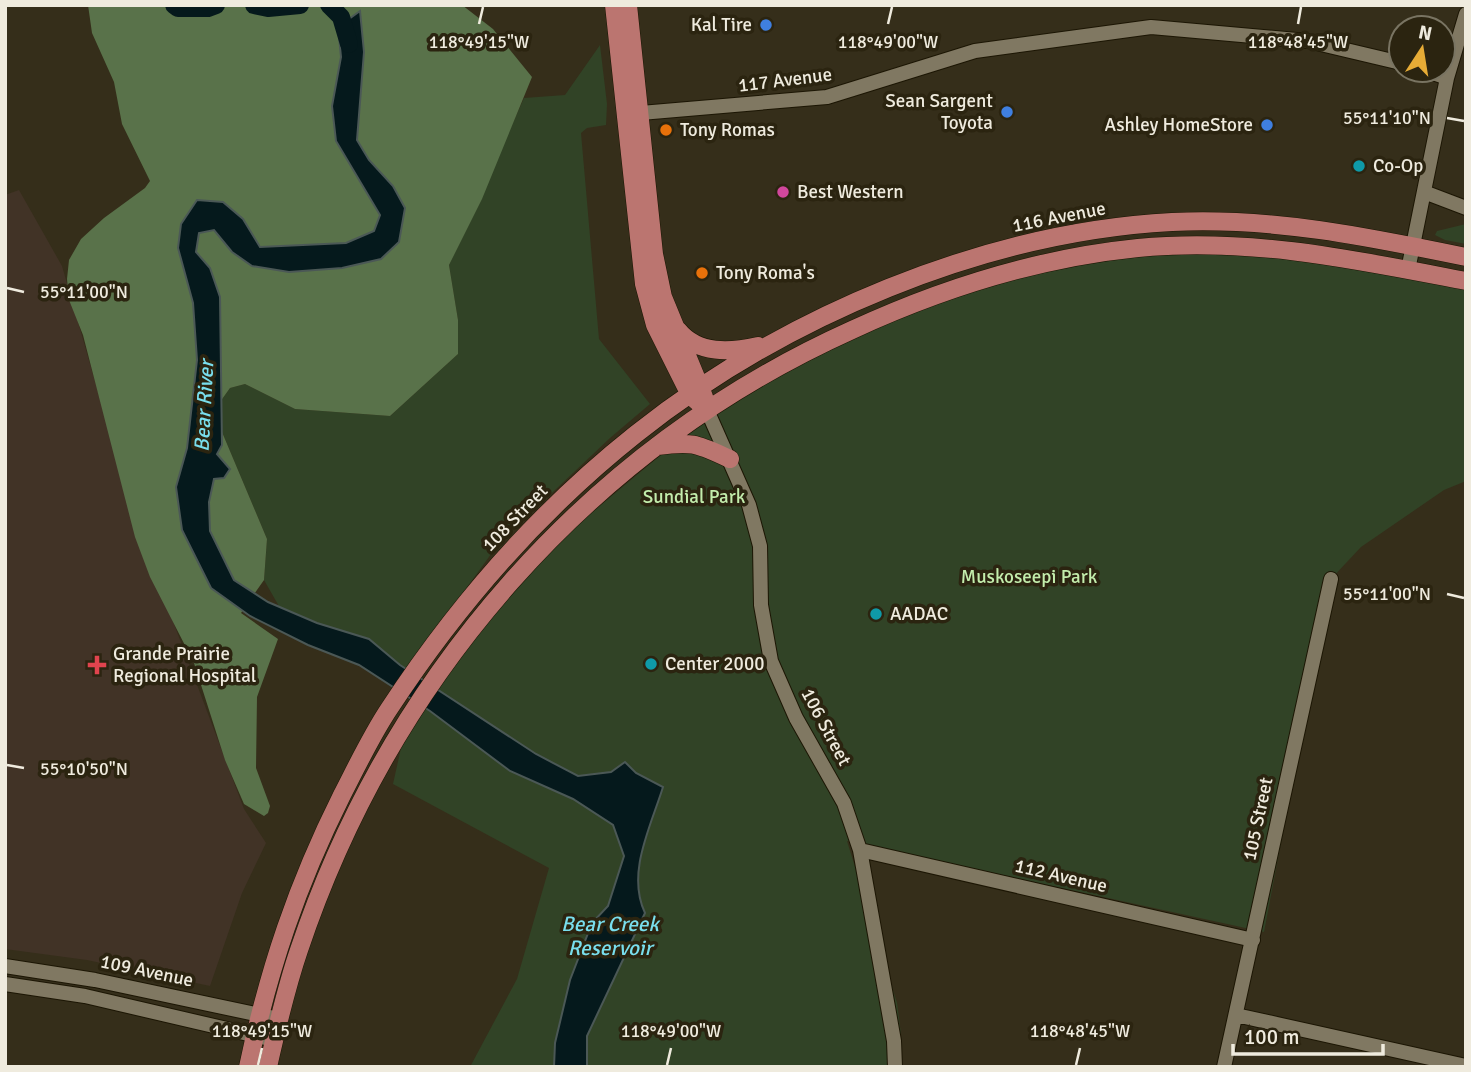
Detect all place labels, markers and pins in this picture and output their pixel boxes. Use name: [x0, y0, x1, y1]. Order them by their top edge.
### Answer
place label: Kal Tire: [691, 13, 752, 37]
marker: Kal Tire: [758, 17, 774, 33]
place label: Sean Sargent Toyota: [885, 89, 993, 135]
marker: Sean Sargent Toyota: [999, 104, 1015, 120]
place label: Ashley HomeStore: [1105, 113, 1253, 137]
marker: Ashley HomeStore: [1259, 117, 1275, 133]
place label: Tony Romas: [680, 118, 775, 142]
marker: Tony Romas: [658, 122, 674, 138]
place label: Co-Op: [1373, 154, 1423, 178]
marker: Co-Op: [1351, 158, 1367, 174]
place label: Best Western: [797, 180, 904, 204]
marker: Best Western: [775, 184, 791, 200]
place label: Tony Roma's: [716, 261, 815, 285]
marker: Tony Roma's: [694, 265, 710, 281]
place label: AADAC: [890, 602, 948, 626]
marker: AADAC: [868, 606, 884, 622]
place label: Grande Prairie Regional Hospital: [113, 642, 256, 688]
place label: Center 2000: [665, 652, 764, 676]
marker: Grande Prairie Regional Hospital: [87, 655, 107, 675]
marker: Center 2000: [643, 656, 659, 672]

